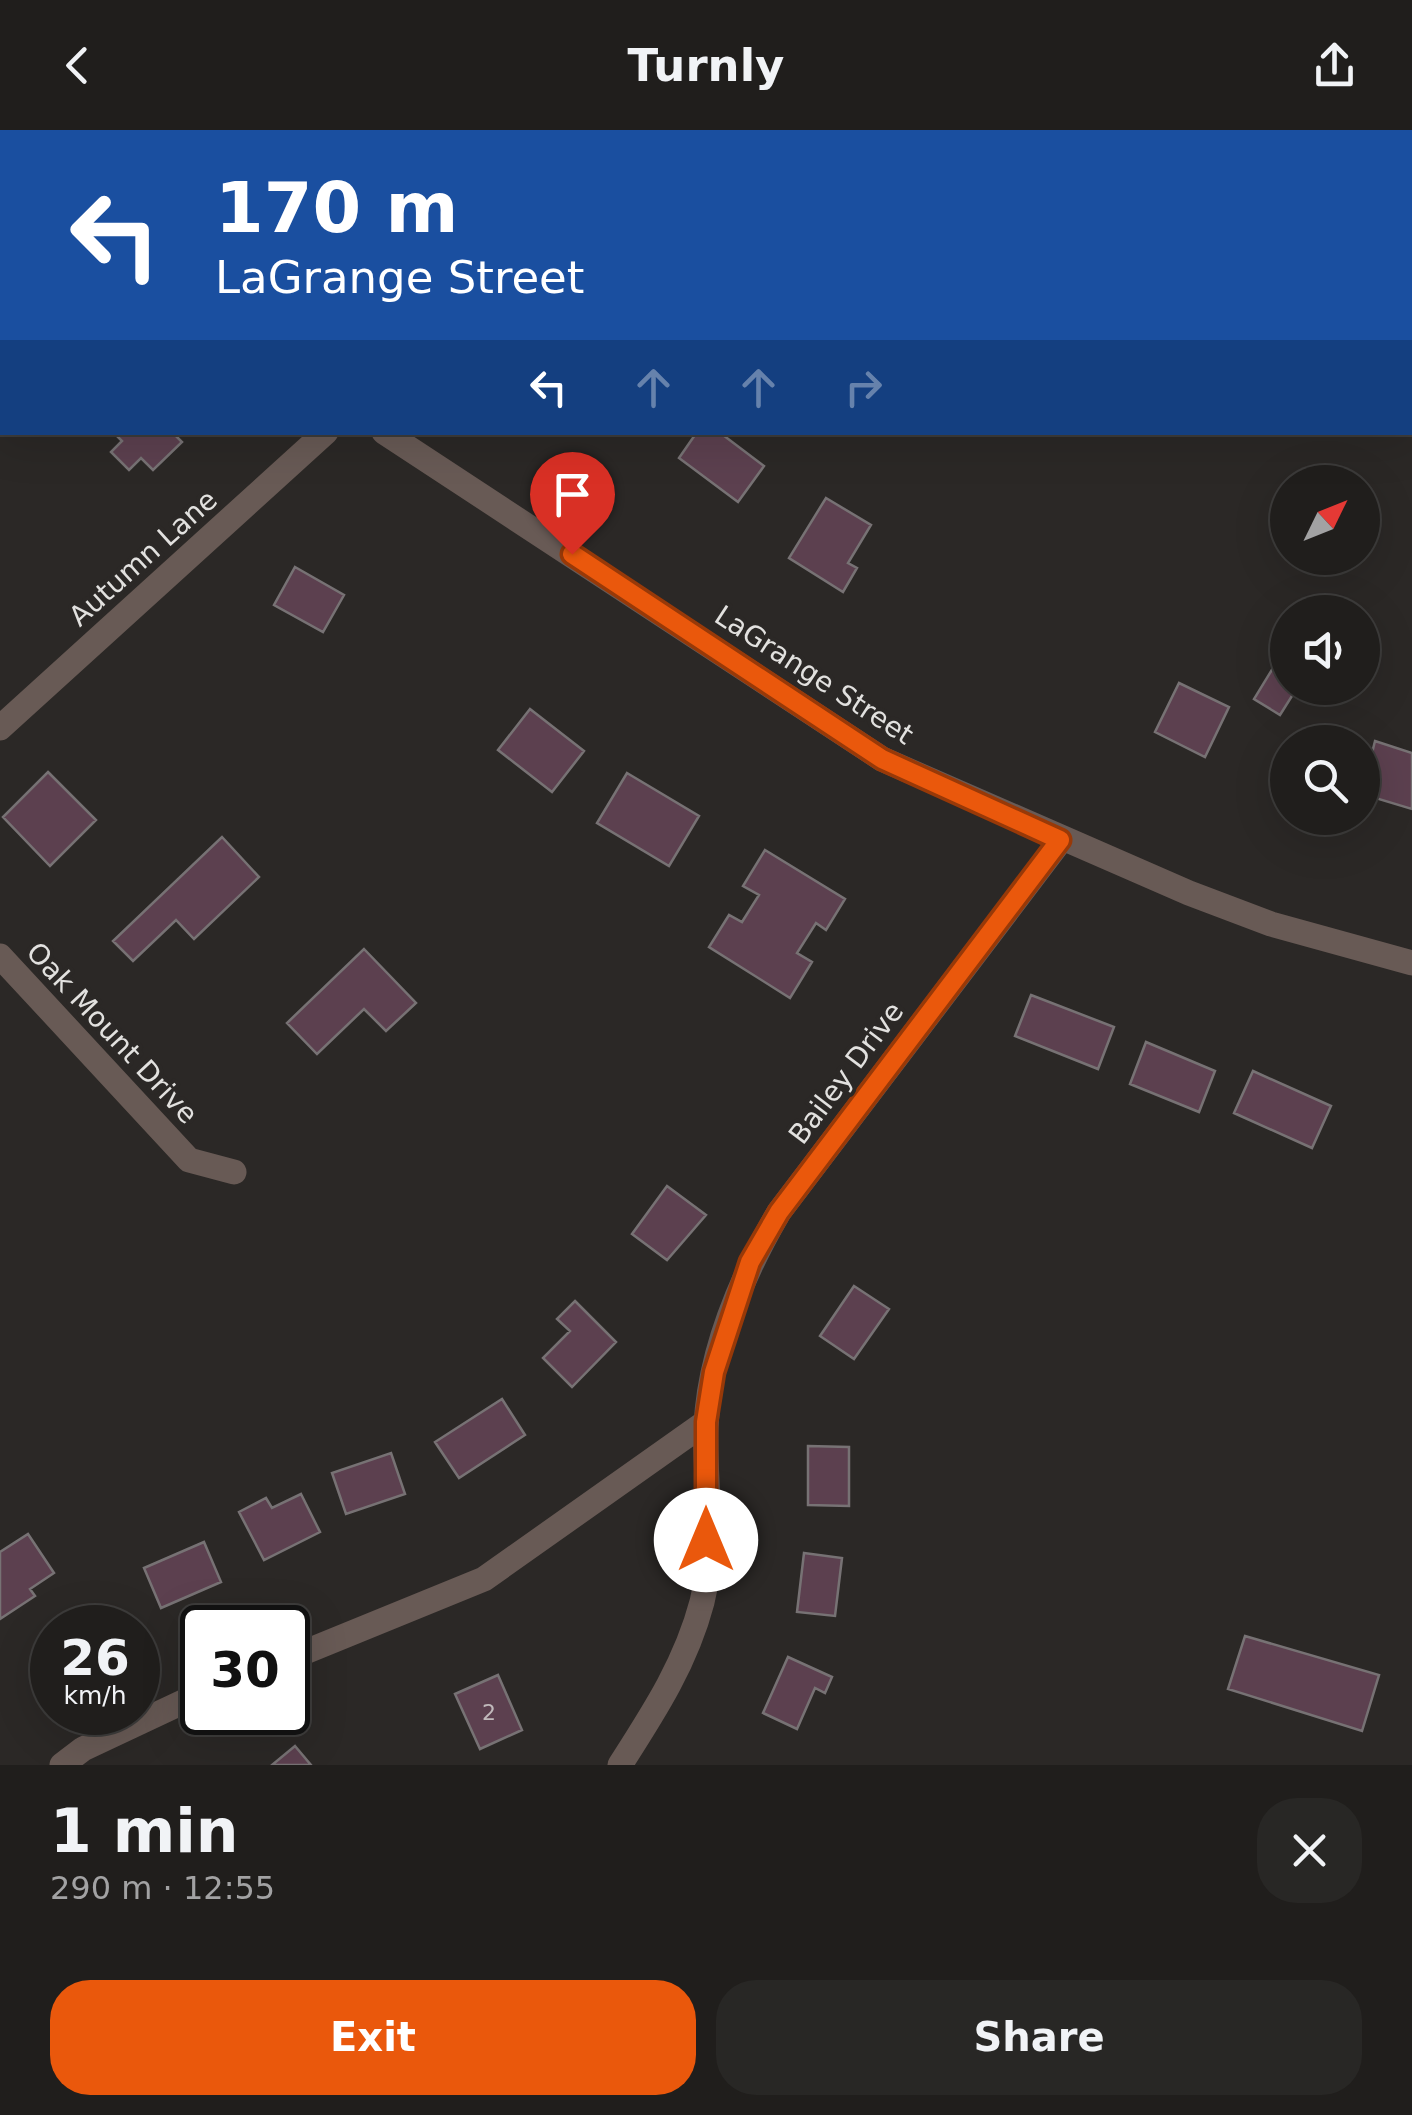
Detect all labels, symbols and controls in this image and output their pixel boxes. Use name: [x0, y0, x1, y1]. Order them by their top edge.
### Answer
icon: back: [50, 38, 105, 93]
icon: share: [1307, 38, 1362, 93]
text: Turnly: [628, 39, 784, 92]
text: 170 m: [215, 167, 458, 249]
icon: left: [50, 170, 180, 300]
text: LaGrange Street: [215, 251, 584, 304]
icon: left: [521, 360, 576, 415]
icon: ahead: [626, 360, 681, 415]
icon: ahead: [731, 360, 786, 415]
icon: right: [836, 360, 891, 415]
pin: [530, 452, 615, 555]
north arrow: [1270, 465, 1380, 575]
map controls: [1270, 465, 1380, 835]
icon: arrive: [545, 467, 600, 522]
street label: Autumn Lane: [62, 483, 224, 633]
button: sound: [1270, 595, 1380, 705]
street label: LaGrange Street: [709, 599, 919, 751]
button: search: [1270, 725, 1380, 835]
street label: Oak Mount Drive: [20, 936, 204, 1130]
street label: Bailey Drive: [782, 995, 910, 1151]
position arrow: [654, 1488, 758, 1592]
speed limit sign: 30: [180, 1605, 310, 1735]
text: 26: [60, 1629, 130, 1687]
text: km/h: [63, 1681, 127, 1710]
house number: 2: [482, 1700, 496, 1725]
text: 1 min: [50, 1796, 238, 1866]
button: close: [1257, 1798, 1362, 1903]
text: 290 m · 12:55: [50, 1869, 275, 1907]
button: Exit: [50, 1980, 696, 2095]
button: Share: [716, 1980, 1362, 2095]

